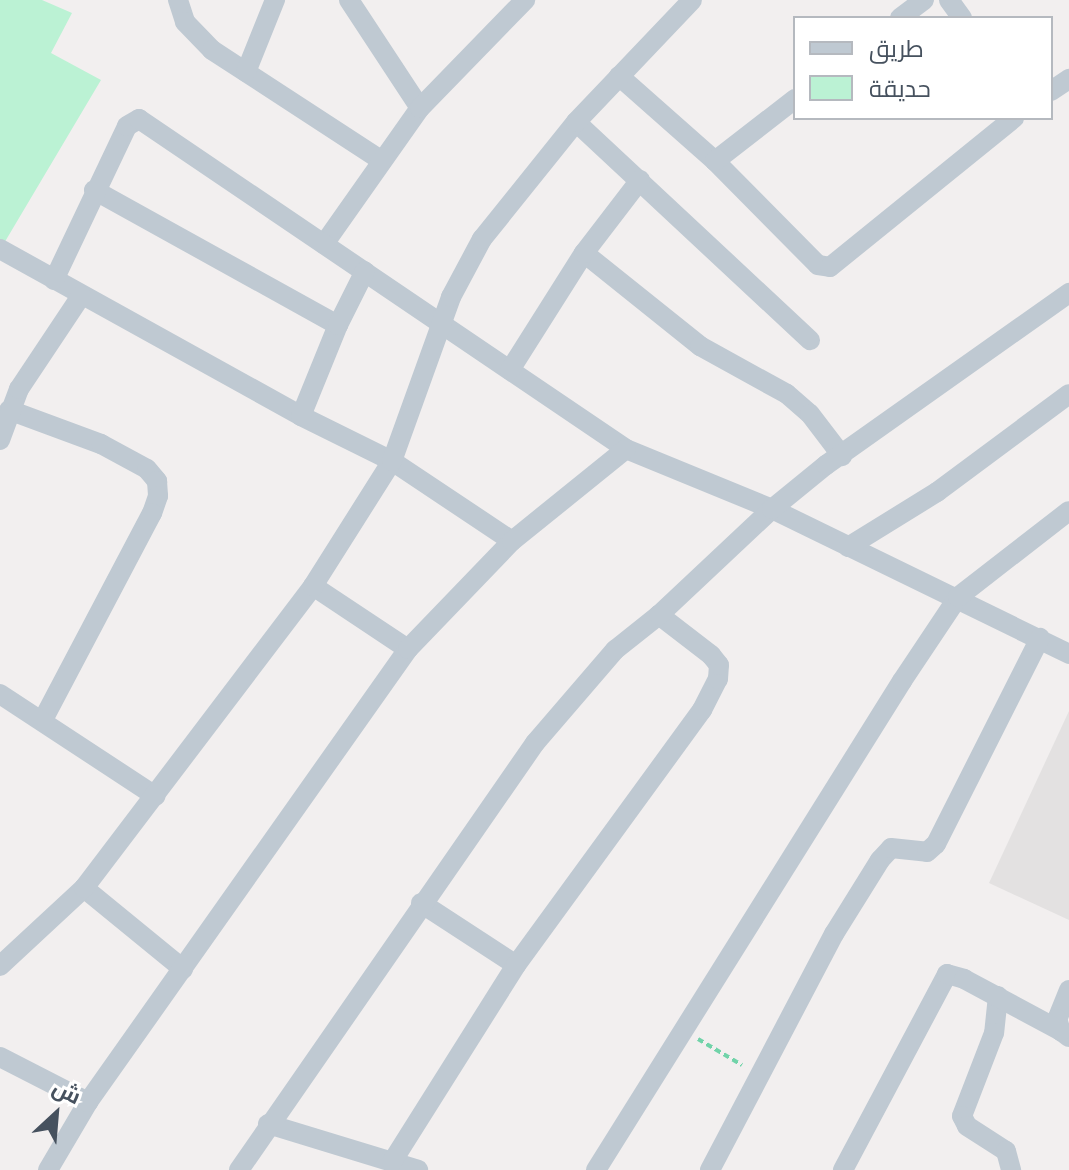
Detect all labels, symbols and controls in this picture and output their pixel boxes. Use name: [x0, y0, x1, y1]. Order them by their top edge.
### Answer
legend: [793, 16, 1053, 120]
text: طريق: [869, 34, 924, 63]
text: حديقة: [869, 74, 931, 103]
north arrow: [16, 1074, 96, 1154]
text: ش: [48, 1074, 85, 1110]

